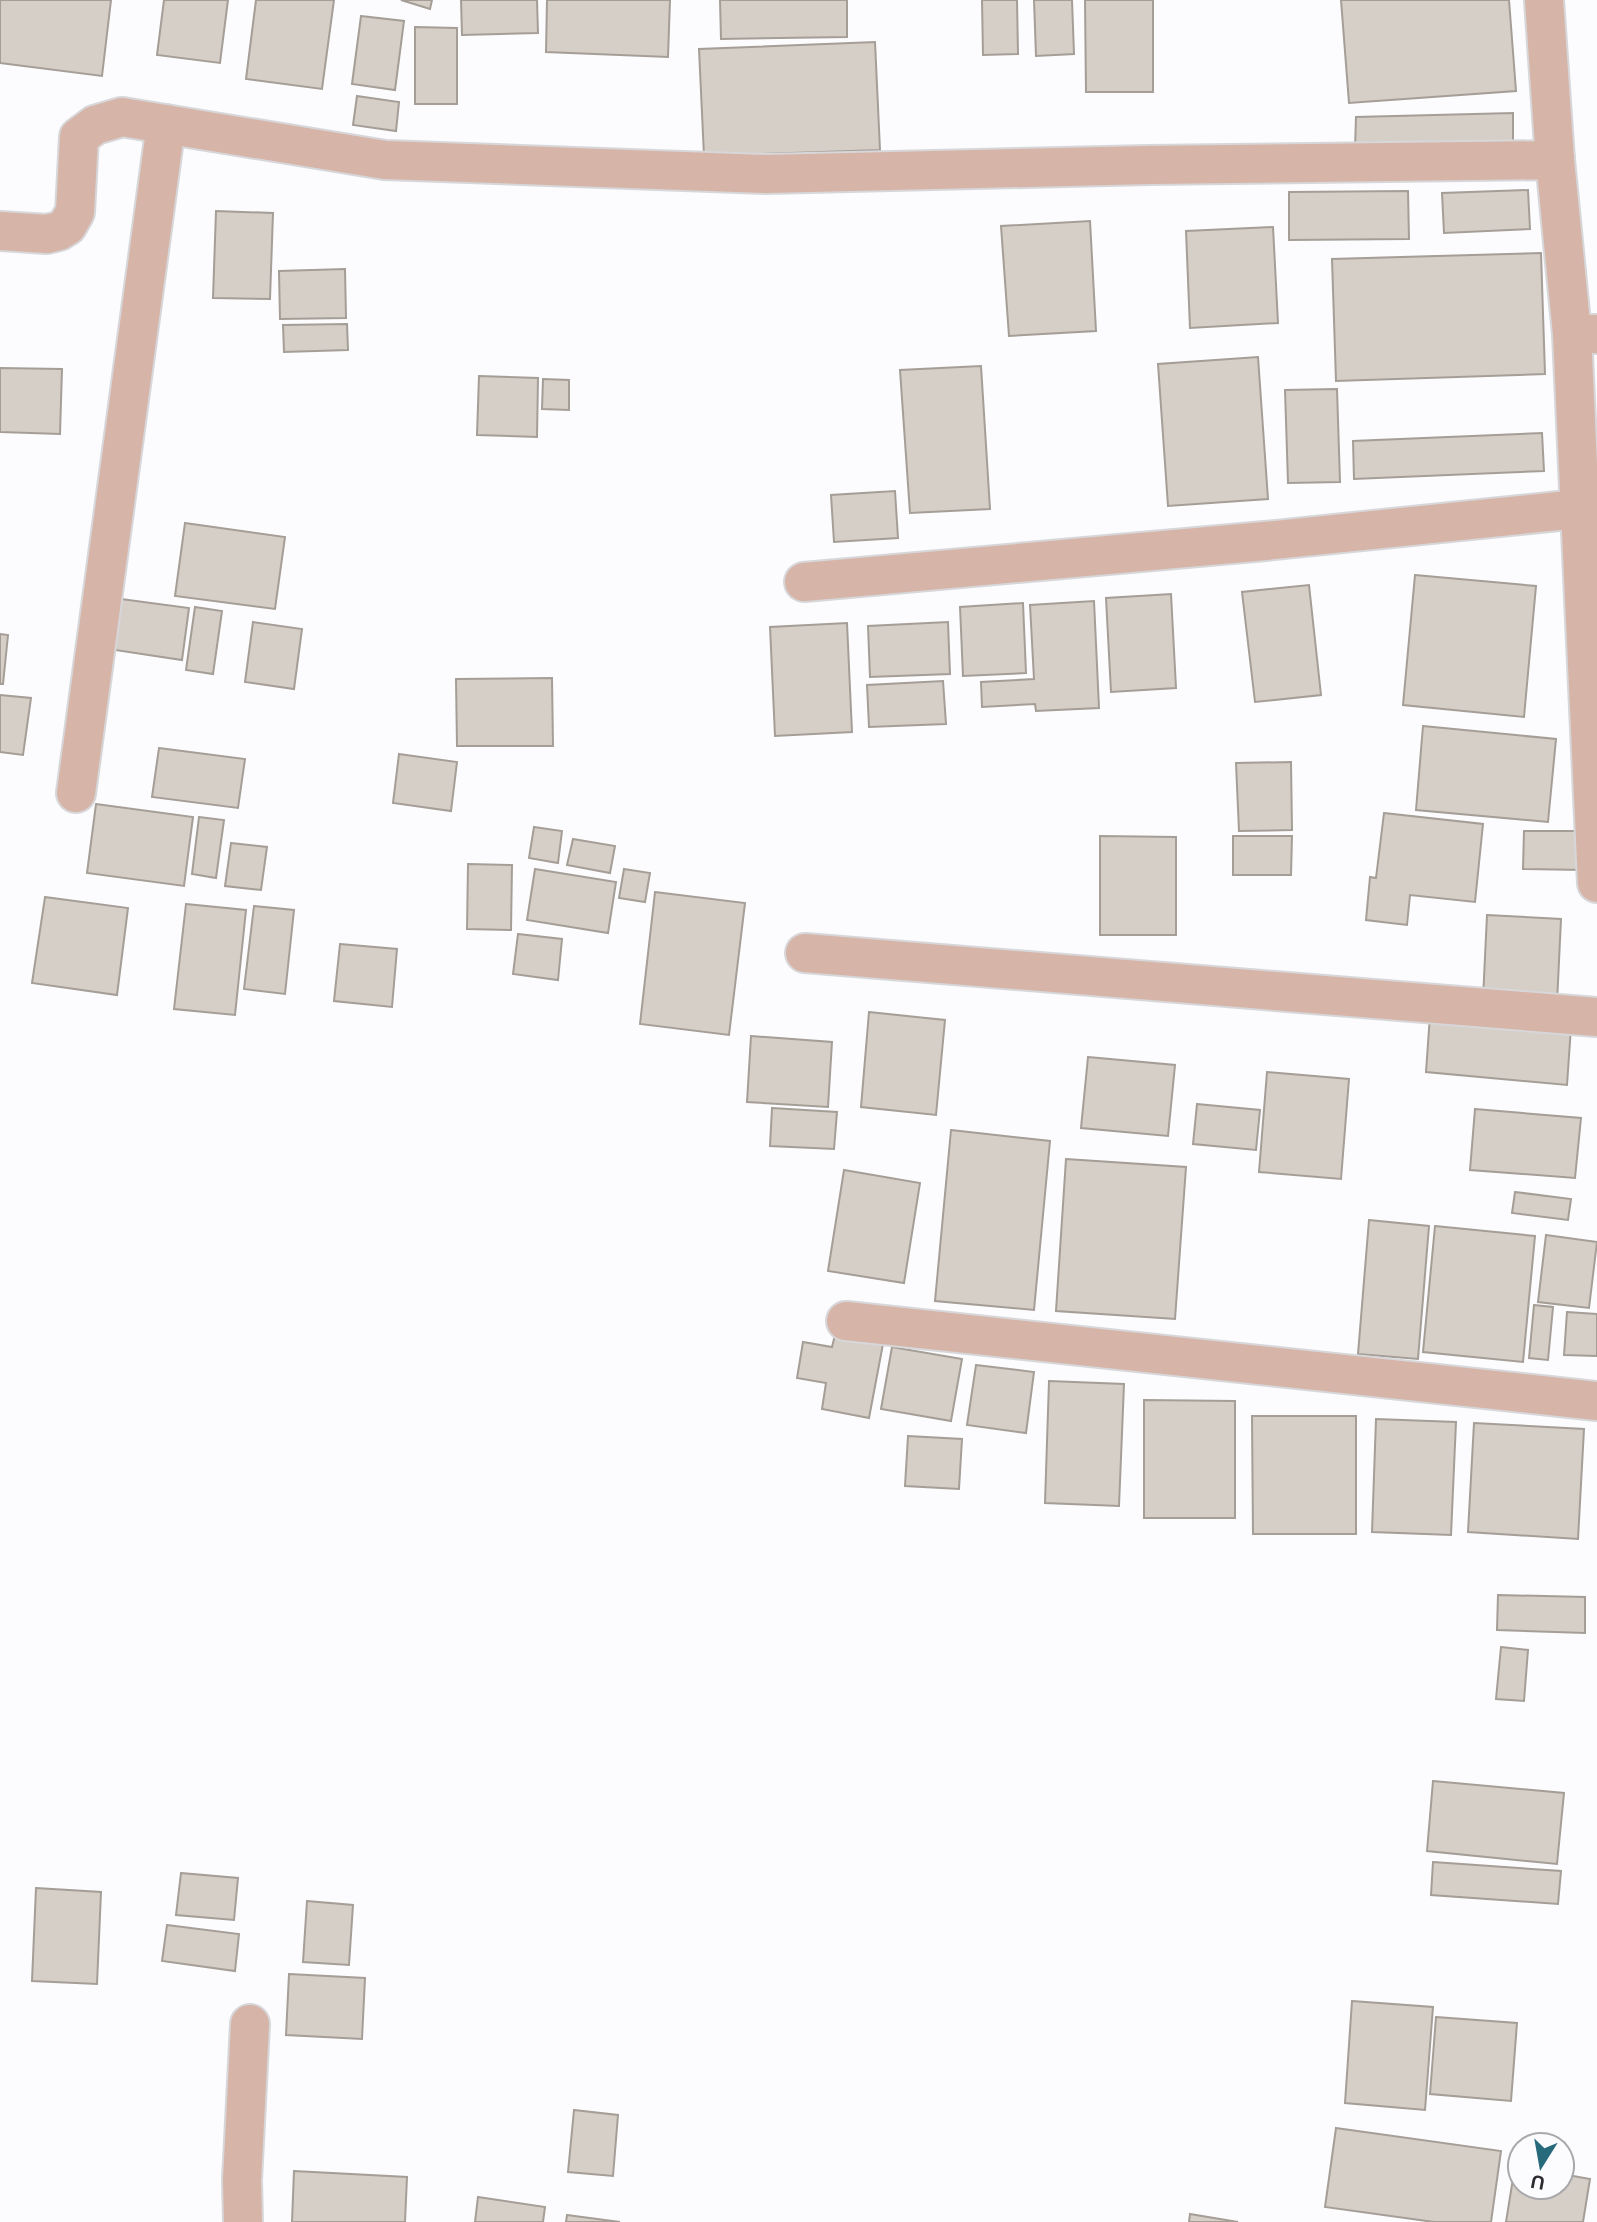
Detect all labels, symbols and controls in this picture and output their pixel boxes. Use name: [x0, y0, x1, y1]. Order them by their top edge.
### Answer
north arrow: [1506, 2131, 1576, 2201]
text: U: [1529, 2171, 1547, 2194]

